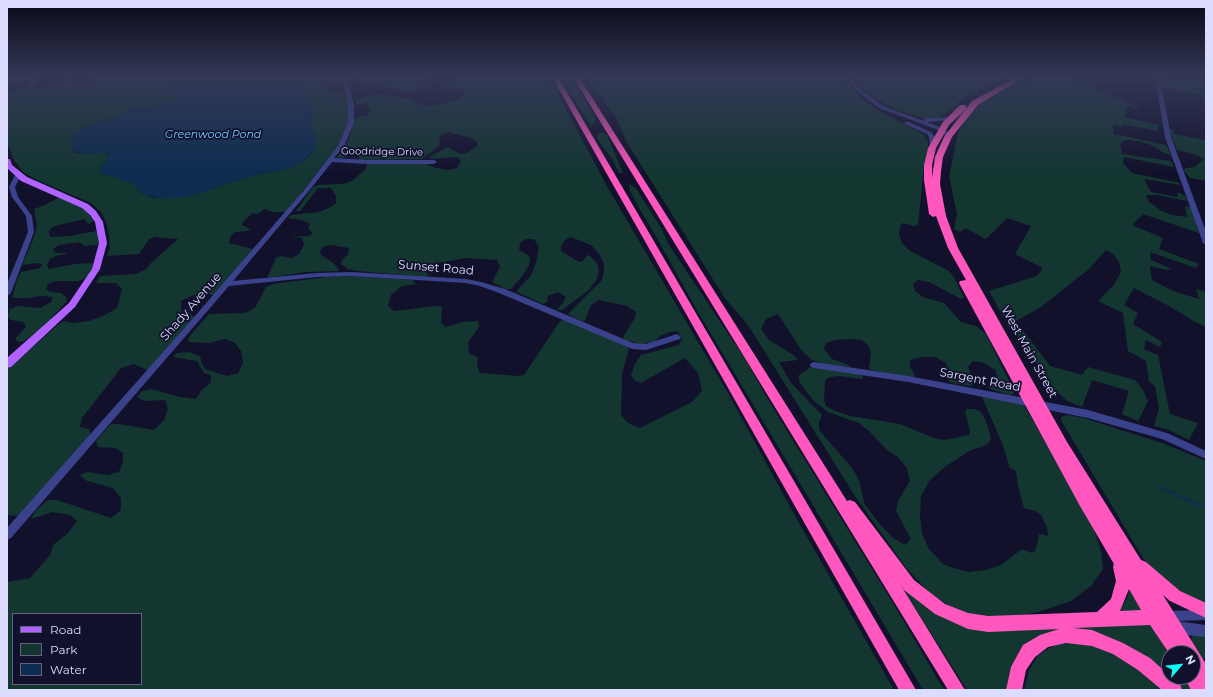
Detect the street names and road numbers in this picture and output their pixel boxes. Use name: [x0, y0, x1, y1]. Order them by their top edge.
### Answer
street label: Goodridge Drive: [341, 145, 423, 159]
street label: Sunset Road: [397, 258, 475, 278]
street label: Shady Avenue: [157, 270, 225, 344]
street label: West Main Street: [998, 303, 1060, 401]
street label: Sargent Road: [938, 365, 1022, 395]

